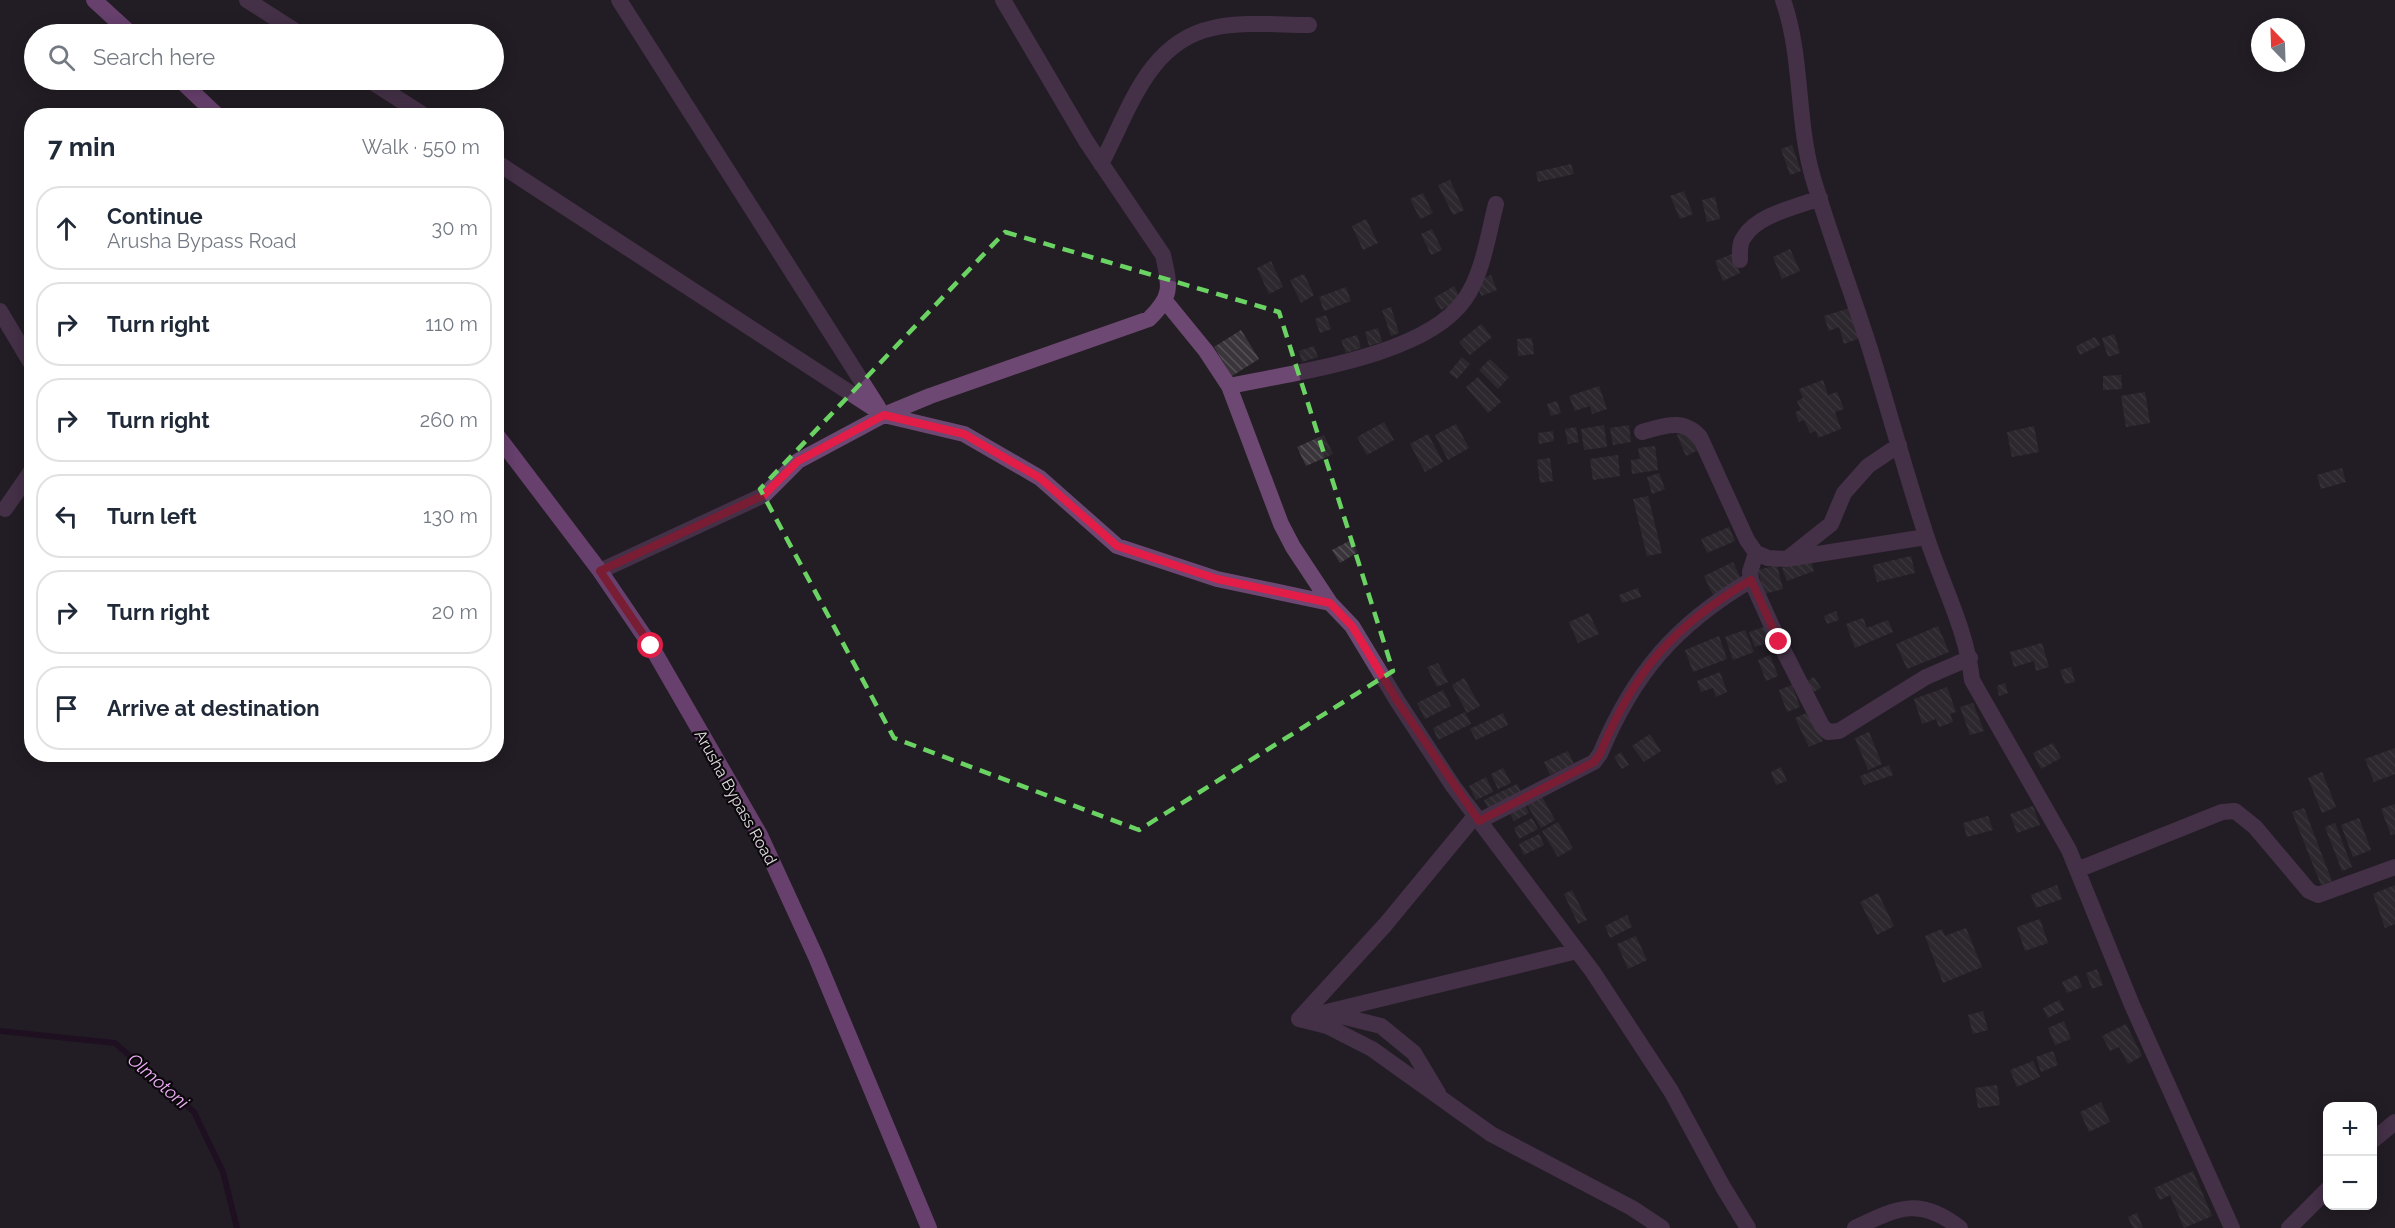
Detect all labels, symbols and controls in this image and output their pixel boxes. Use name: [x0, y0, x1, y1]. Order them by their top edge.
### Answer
north arrow: [2251, 18, 2305, 72]
search box: [24, 24, 504, 90]
icon: search: [45, 41, 78, 74]
text: Search here: [93, 44, 215, 70]
text: 7 min: [48, 132, 115, 162]
text: Walk · 550 m: [362, 135, 480, 159]
text: Continue: [107, 203, 203, 229]
icon: ahead: [50, 212, 83, 245]
text: 30 m: [432, 216, 478, 240]
text: Arusha Bypass Road: [107, 229, 296, 253]
icon: right: [50, 308, 83, 341]
text: Turn right: [107, 311, 210, 337]
text: 110 m: [425, 312, 478, 336]
icon: right: [50, 404, 83, 437]
text: Turn right: [107, 407, 210, 433]
text: 260 m: [420, 408, 478, 432]
icon: left: [50, 500, 83, 533]
text: Turn left: [107, 503, 197, 529]
text: 130 m: [423, 504, 478, 528]
icon: right: [50, 596, 83, 629]
text: Turn right: [107, 599, 210, 625]
text: 20 m: [432, 600, 478, 624]
route end: [1765, 628, 1791, 654]
route start: [637, 632, 663, 658]
icon: arrive: [50, 692, 83, 725]
text: Arrive at destination: [107, 695, 320, 721]
street label: Arusha Bypass Road: [691, 726, 781, 868]
water label: Olmotoni: [124, 1049, 194, 1113]
map controls: [2323, 1102, 2377, 1210]
button: +: [2323, 1102, 2377, 1156]
button: −: [2323, 1156, 2377, 1210]

